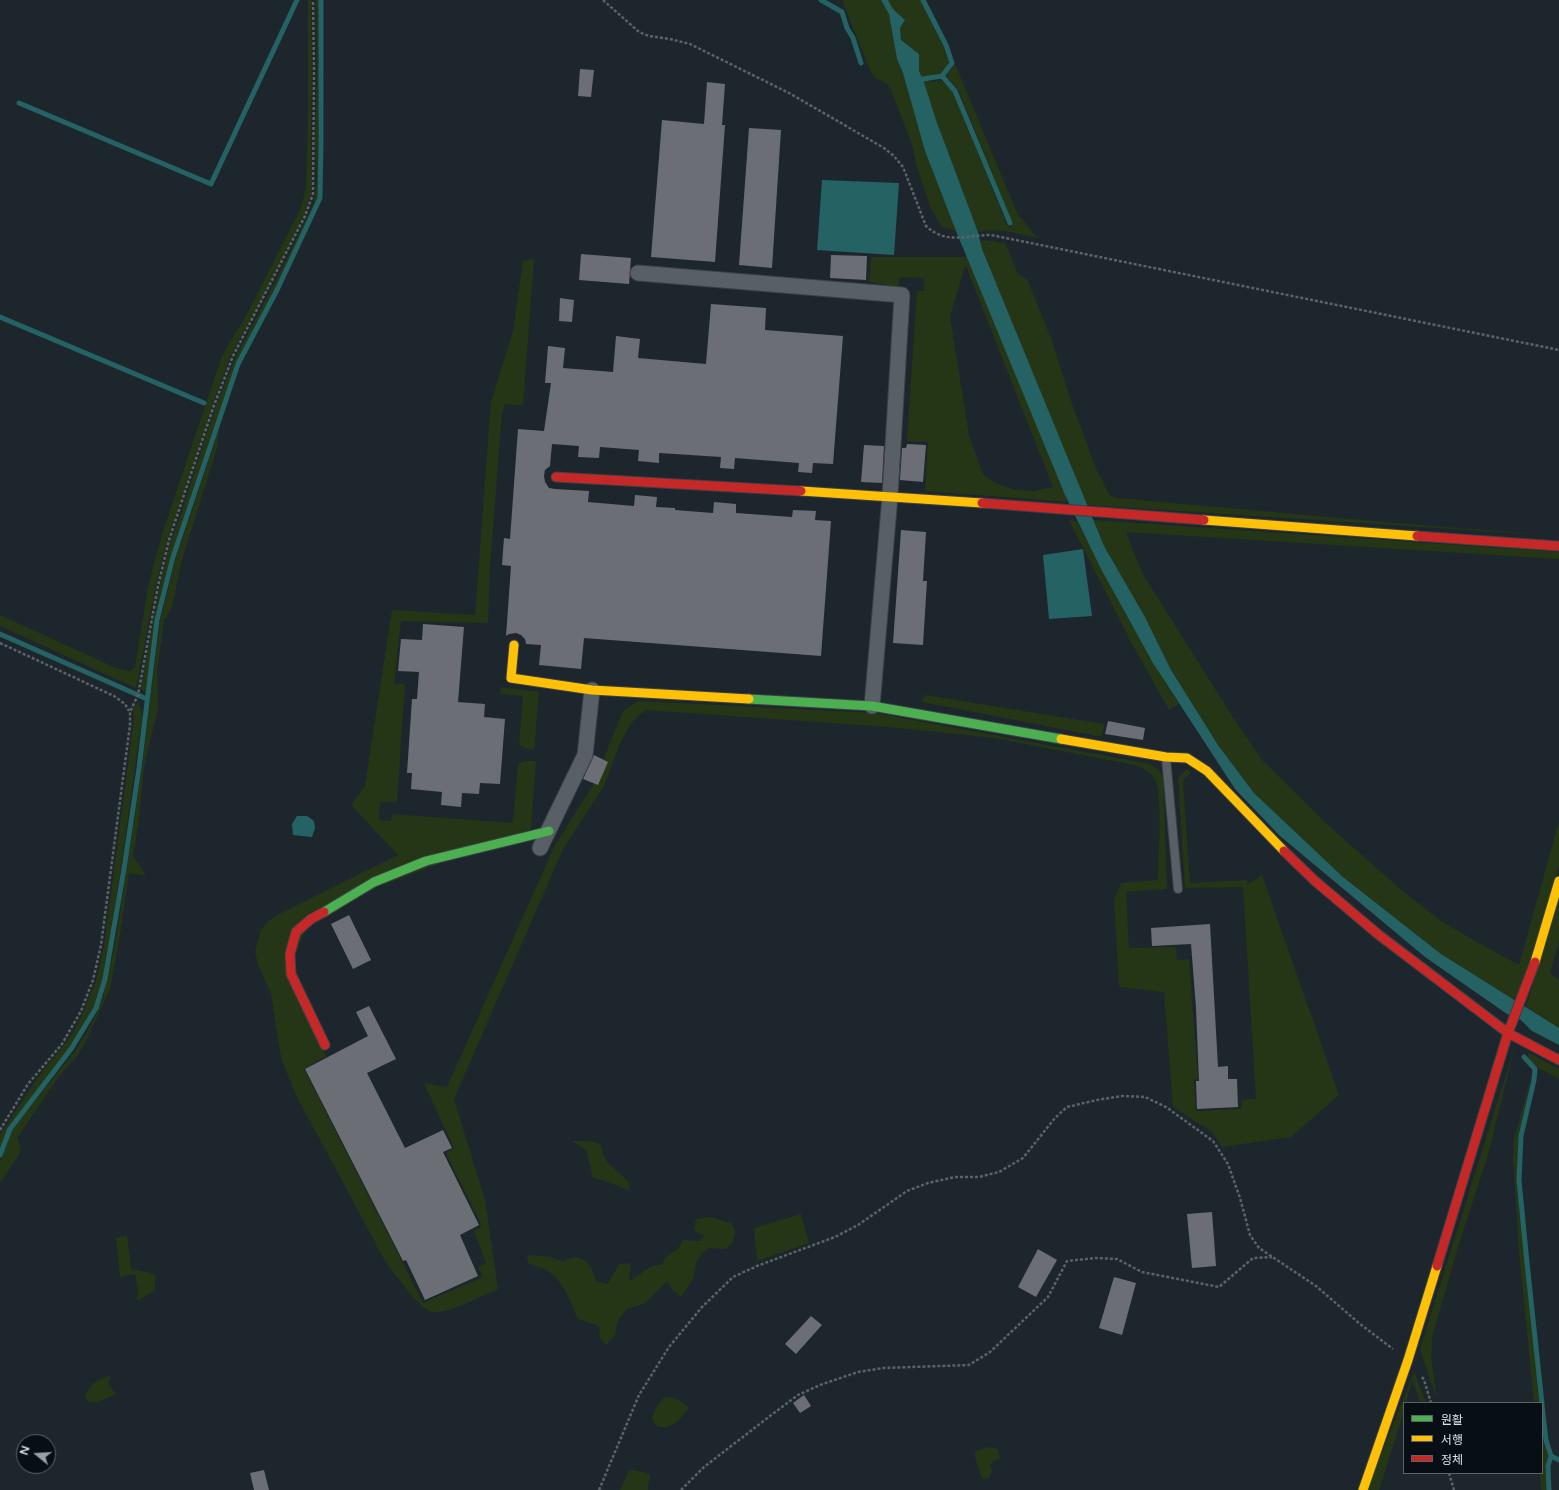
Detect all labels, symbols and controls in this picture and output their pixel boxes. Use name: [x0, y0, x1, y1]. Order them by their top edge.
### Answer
legend: [1403, 1402, 1543, 1474]
text: 원활: [1441, 1413, 1463, 1427]
text: 서행: [1441, 1433, 1463, 1447]
north arrow: [16, 1434, 56, 1474]
text: N: [18, 1444, 33, 1457]
text: 정체: [1441, 1453, 1463, 1467]

